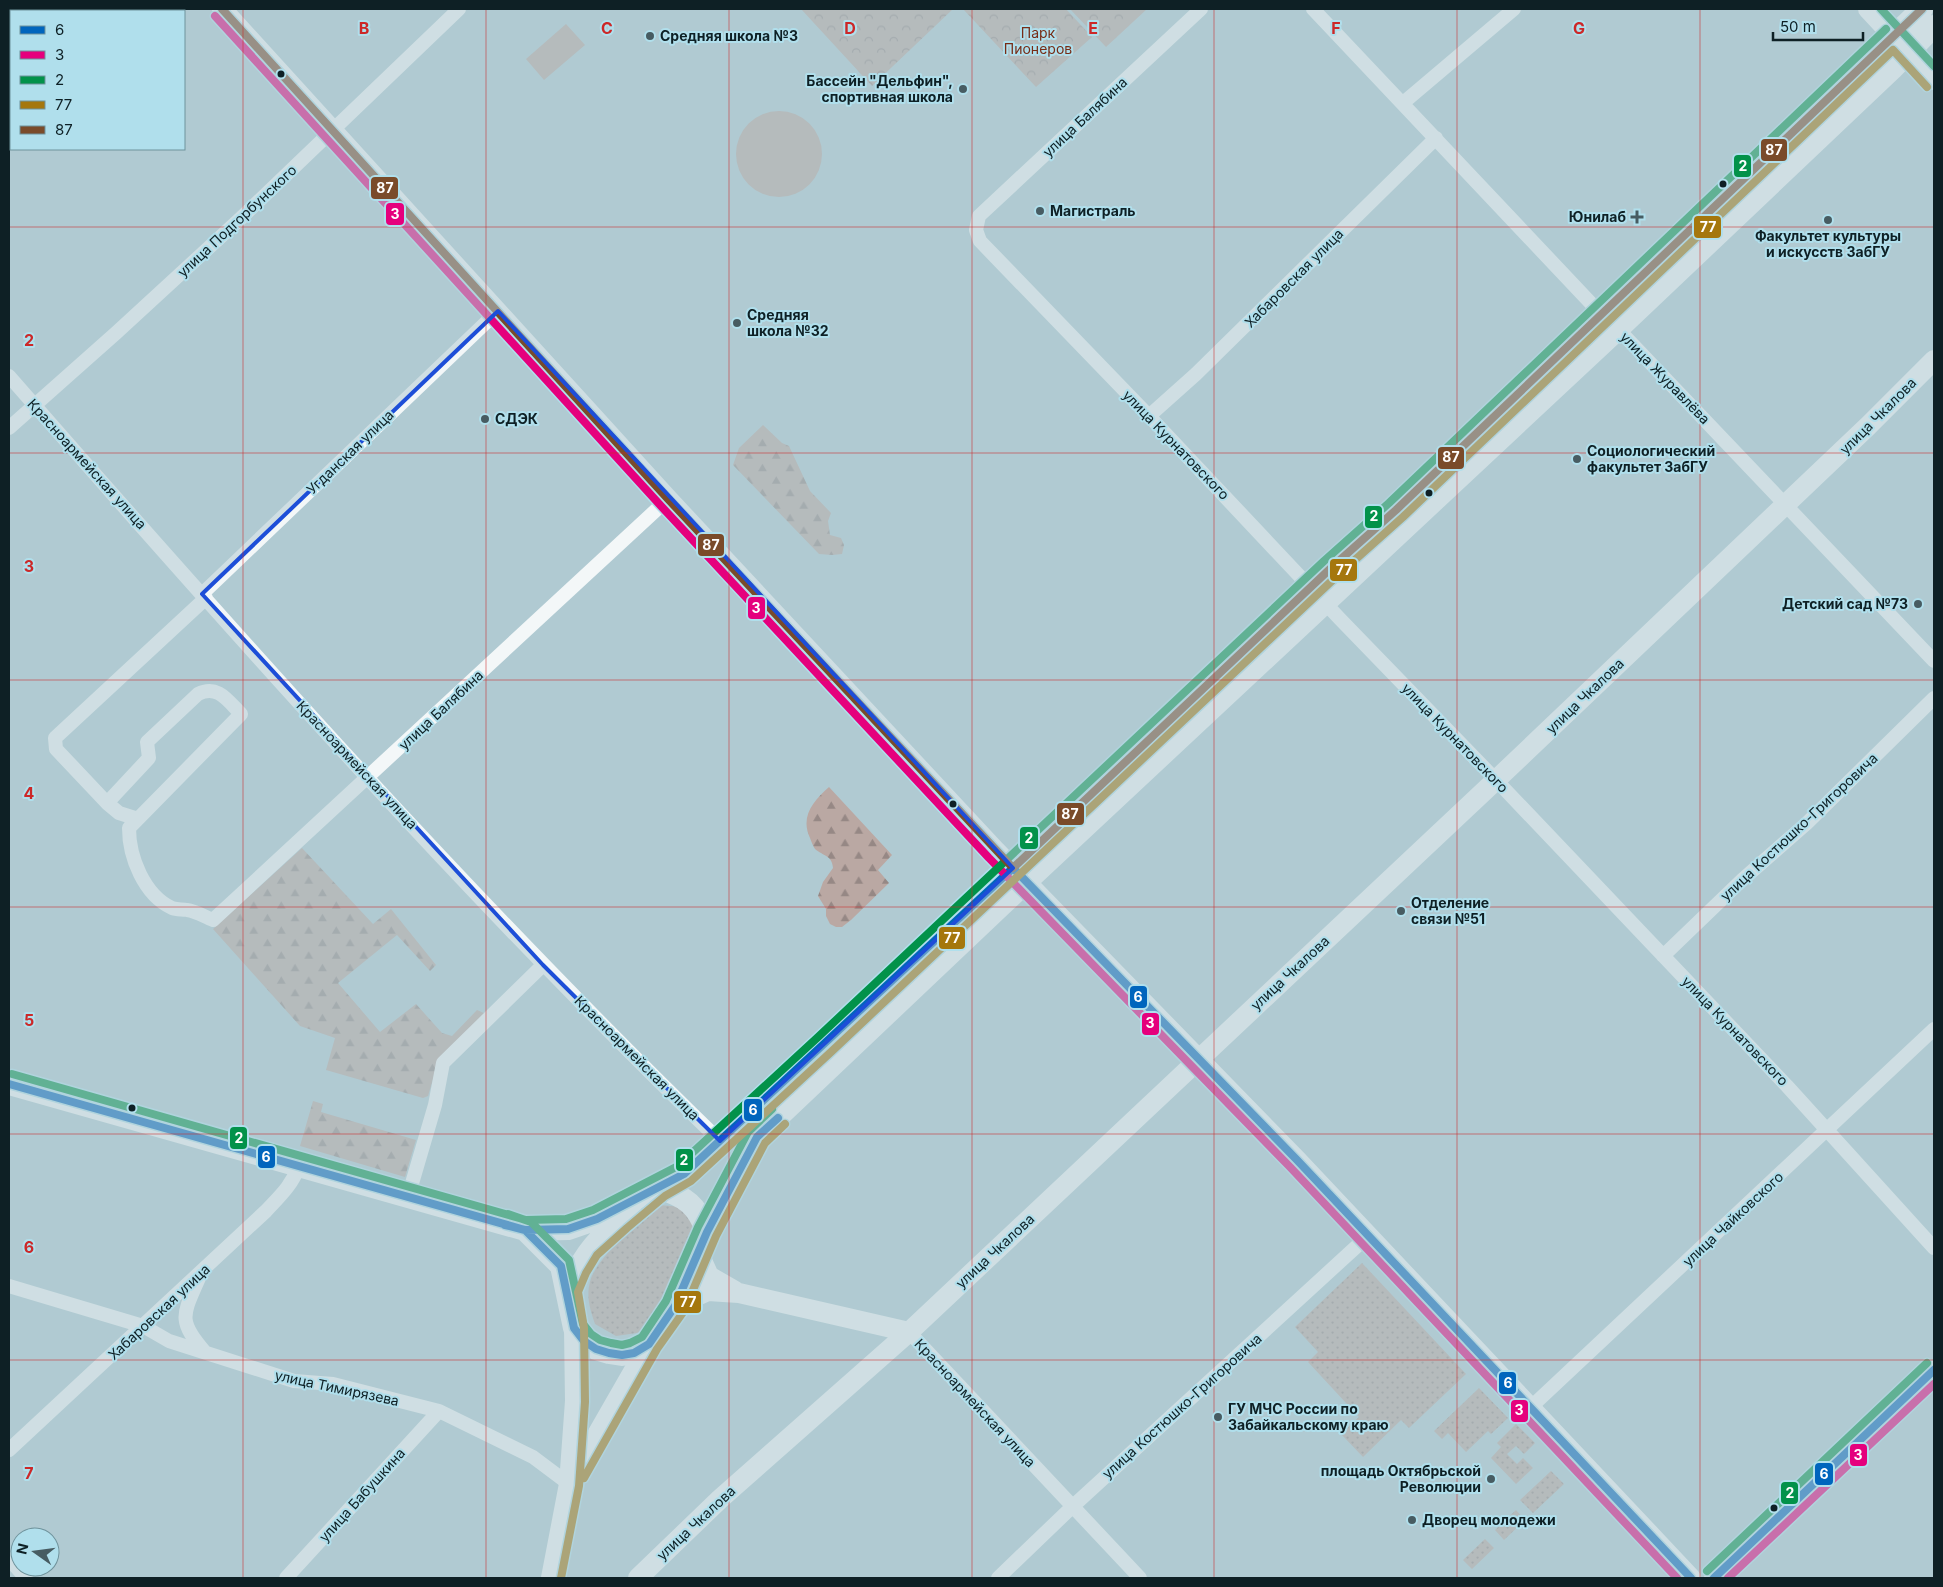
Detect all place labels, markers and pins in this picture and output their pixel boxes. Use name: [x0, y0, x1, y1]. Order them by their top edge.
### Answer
place label: Средняя школа №3: [660, 27, 798, 44]
marker: Средняя школа №3: [644, 30, 656, 42]
unlabelled marker: [276, 69, 286, 79]
place label: Бассейн "Дельфин", спортивная школа: [806, 72, 953, 105]
marker: Бассейн "Дельфин", спортивная школа: [957, 83, 969, 95]
unlabelled marker: [1718, 179, 1728, 189]
place label: Магистраль: [1050, 202, 1136, 219]
marker: Магистраль: [1034, 205, 1046, 217]
place label: Юнилаб: [1569, 208, 1626, 225]
marker: Юнилаб: [1630, 210, 1644, 224]
marker: Факультет культуры и искусств ЗабГУ: [1822, 214, 1834, 226]
place label: Факультет культуры и искусств ЗабГУ: [1755, 227, 1901, 260]
place label: Средняя школа №32: [747, 306, 829, 339]
marker: Средняя школа №32: [731, 317, 743, 329]
place label: СДЭК: [495, 410, 538, 427]
marker: СДЭК: [479, 413, 491, 425]
place label: Социологический факультет ЗабГУ: [1587, 442, 1715, 475]
marker: Социологический факультет ЗабГУ: [1571, 453, 1583, 465]
unlabelled marker: [1424, 488, 1434, 498]
place label: Детский сад №73: [1782, 595, 1908, 612]
marker: Детский сад №73: [1912, 598, 1924, 610]
unlabelled marker: [948, 799, 958, 809]
place label: Отделение связи №51: [1411, 894, 1489, 927]
marker: Отделение связи №51: [1395, 905, 1407, 917]
unlabelled marker: [127, 1103, 137, 1113]
place label: ГУ МЧС России по Забайкальскому краю: [1228, 1400, 1389, 1433]
marker: ГУ МЧС России по Забайкальскому краю: [1212, 1411, 1224, 1423]
place label: площадь Октябрьской Революции: [1321, 1462, 1481, 1495]
marker: площадь Октябрьской Революции: [1485, 1473, 1497, 1485]
unlabelled marker: [1769, 1503, 1779, 1513]
place label: Дворец молодежи: [1422, 1511, 1556, 1528]
marker: Дворец молодежи: [1406, 1514, 1418, 1526]

